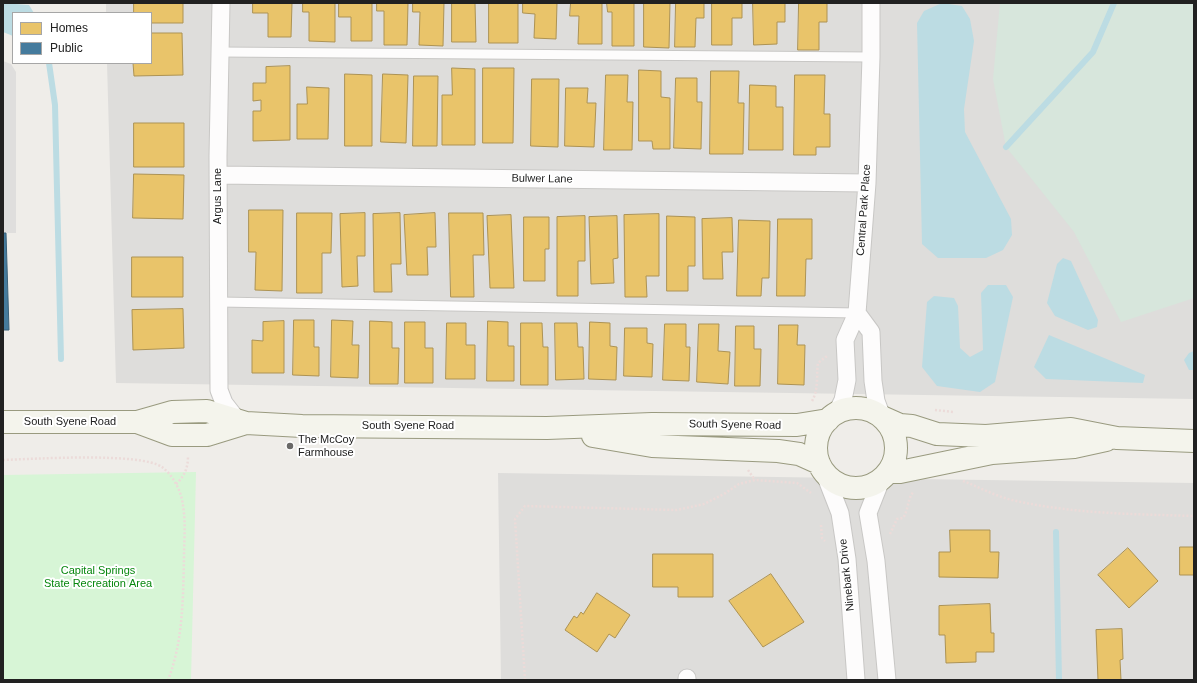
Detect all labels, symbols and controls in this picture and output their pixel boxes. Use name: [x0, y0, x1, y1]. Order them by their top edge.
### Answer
legend: [12, 12, 152, 64]
text: Homes: [50, 21, 88, 35]
text: Public: [50, 41, 83, 55]
street label: Central Park Place: [854, 164, 874, 256]
street label: Argus Lane: [211, 168, 225, 224]
street label: Bulwer Lane: [511, 172, 573, 186]
street label: South Syene Road: [24, 415, 116, 429]
street label: South Syene Road: [689, 418, 781, 432]
street label: South Syene Road: [362, 419, 454, 433]
place label: The McCoy Farmhouse: [298, 433, 354, 459]
marker: The McCoy Farmhouse: [285, 441, 295, 451]
street label: Ninebark Drive: [837, 538, 857, 612]
park label: Capital Springs State Recreation Area: [44, 564, 152, 590]

